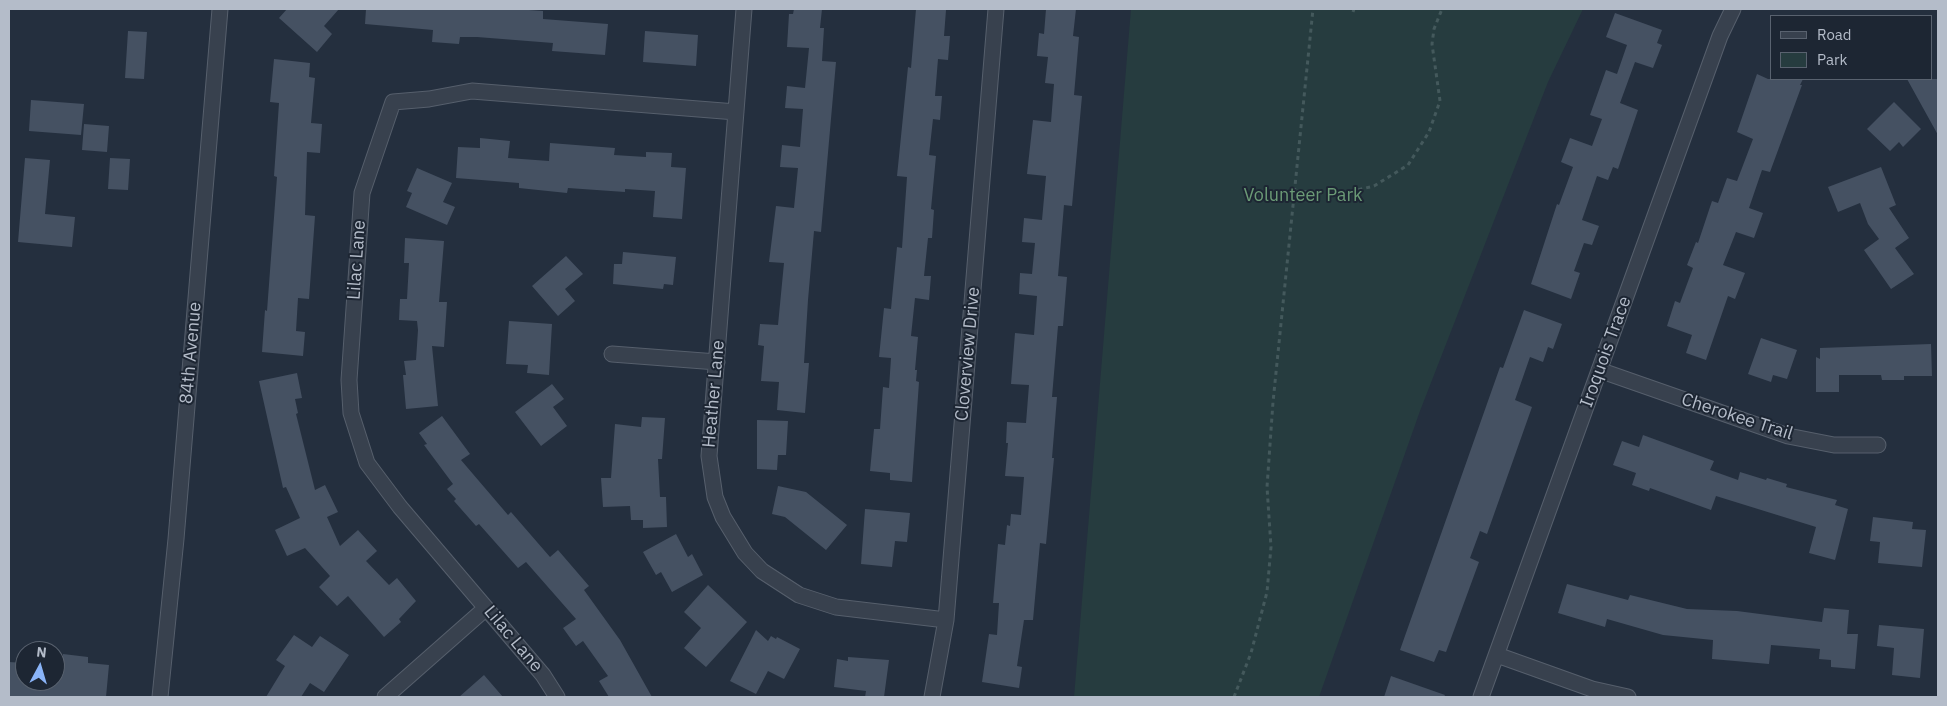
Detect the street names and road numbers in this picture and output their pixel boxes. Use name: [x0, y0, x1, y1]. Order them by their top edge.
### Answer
street label: Lilac Lane: [343, 219, 371, 301]
street label: Cloverview Drive: [951, 286, 985, 422]
street label: Iroquois Trace: [1576, 294, 1636, 410]
street label: 84th Avenue: [176, 301, 206, 405]
street label: Heather Lane: [699, 339, 729, 449]
street label: Cherokee Trail: [1678, 389, 1796, 445]
street label: Lilac Lane: [479, 601, 547, 677]

